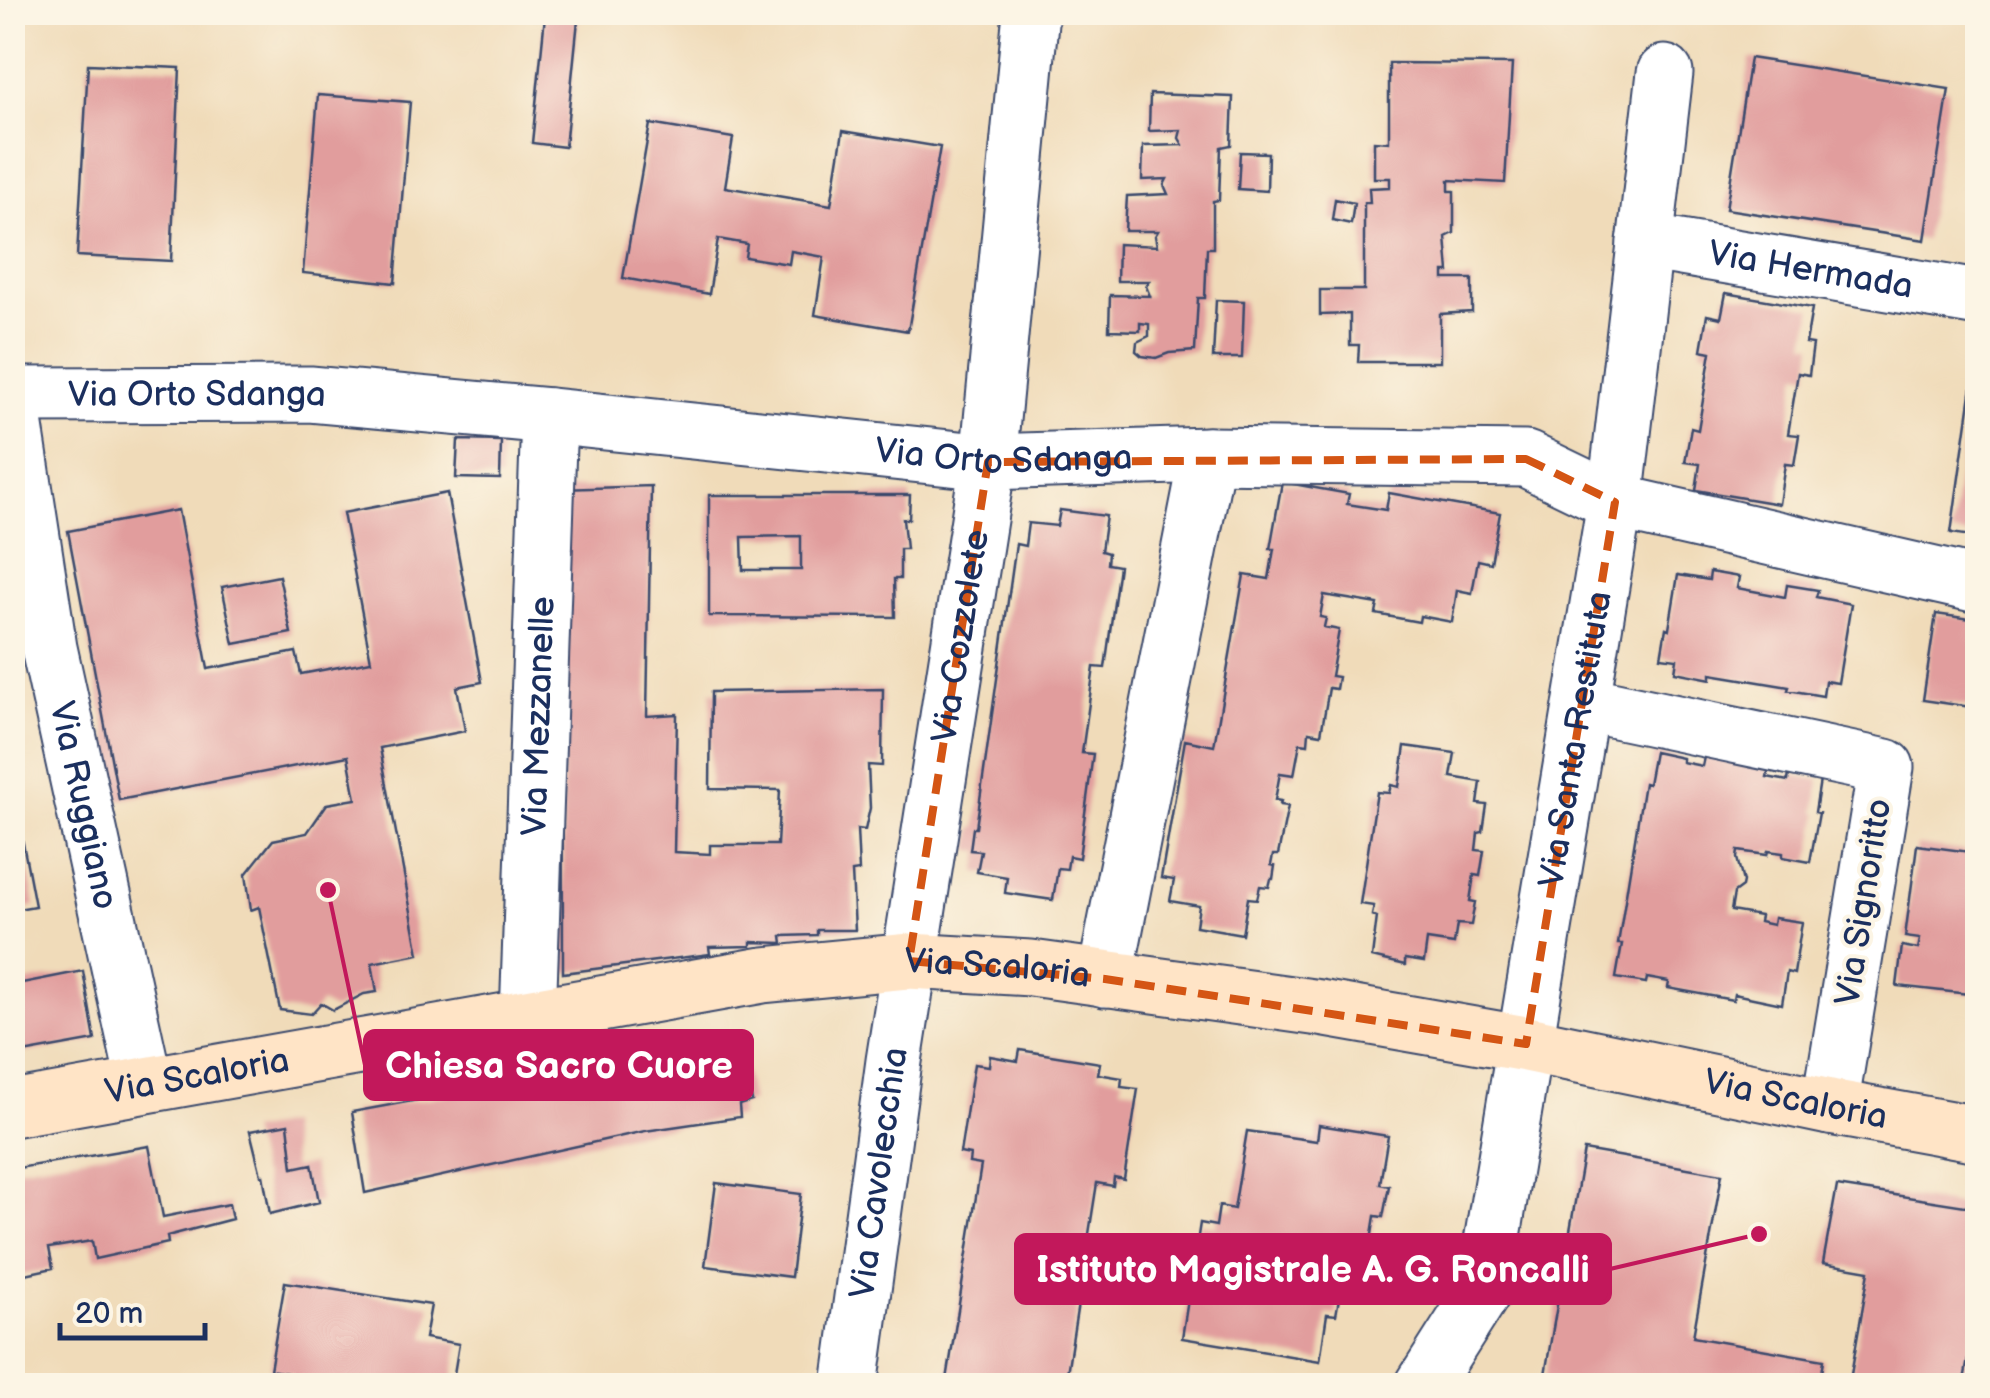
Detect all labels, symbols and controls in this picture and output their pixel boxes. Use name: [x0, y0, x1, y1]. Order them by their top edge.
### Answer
street label: Via Hermada: [1705, 232, 1916, 308]
street label: Via Orto Sdanga: [68, 372, 328, 417]
street label: Via Orto Sdanga: [873, 429, 1133, 484]
street label: Via Cozzolete: [923, 526, 999, 746]
street label: Via Santa Restituta: [1530, 588, 1621, 891]
street label: Via Mezzanelle: [513, 596, 564, 837]
street label: Via Ruggiano: [40, 697, 127, 913]
street label: Via Signoritto: [1826, 796, 1902, 1008]
street label: Via Scaloria: [903, 939, 1093, 997]
callout: Chiesa Sacro Cuore: [365, 1031, 752, 1099]
street label: Via Scaloria: [102, 1038, 292, 1113]
text: Chiesa Sacro Cuore: [385, 1044, 733, 1089]
street label: Via Cavolecchia: [841, 1044, 917, 1301]
street label: Via Scaloria: [1700, 1060, 1891, 1139]
callout: Istituto Magistrale A. G. Roncalli: [1016, 1235, 1610, 1303]
text: Istituto Magistrale A. G. Roncalli: [1036, 1248, 1590, 1293]
scale bar: [60, 1278, 205, 1340]
text: 20 m: [75, 1296, 143, 1332]

